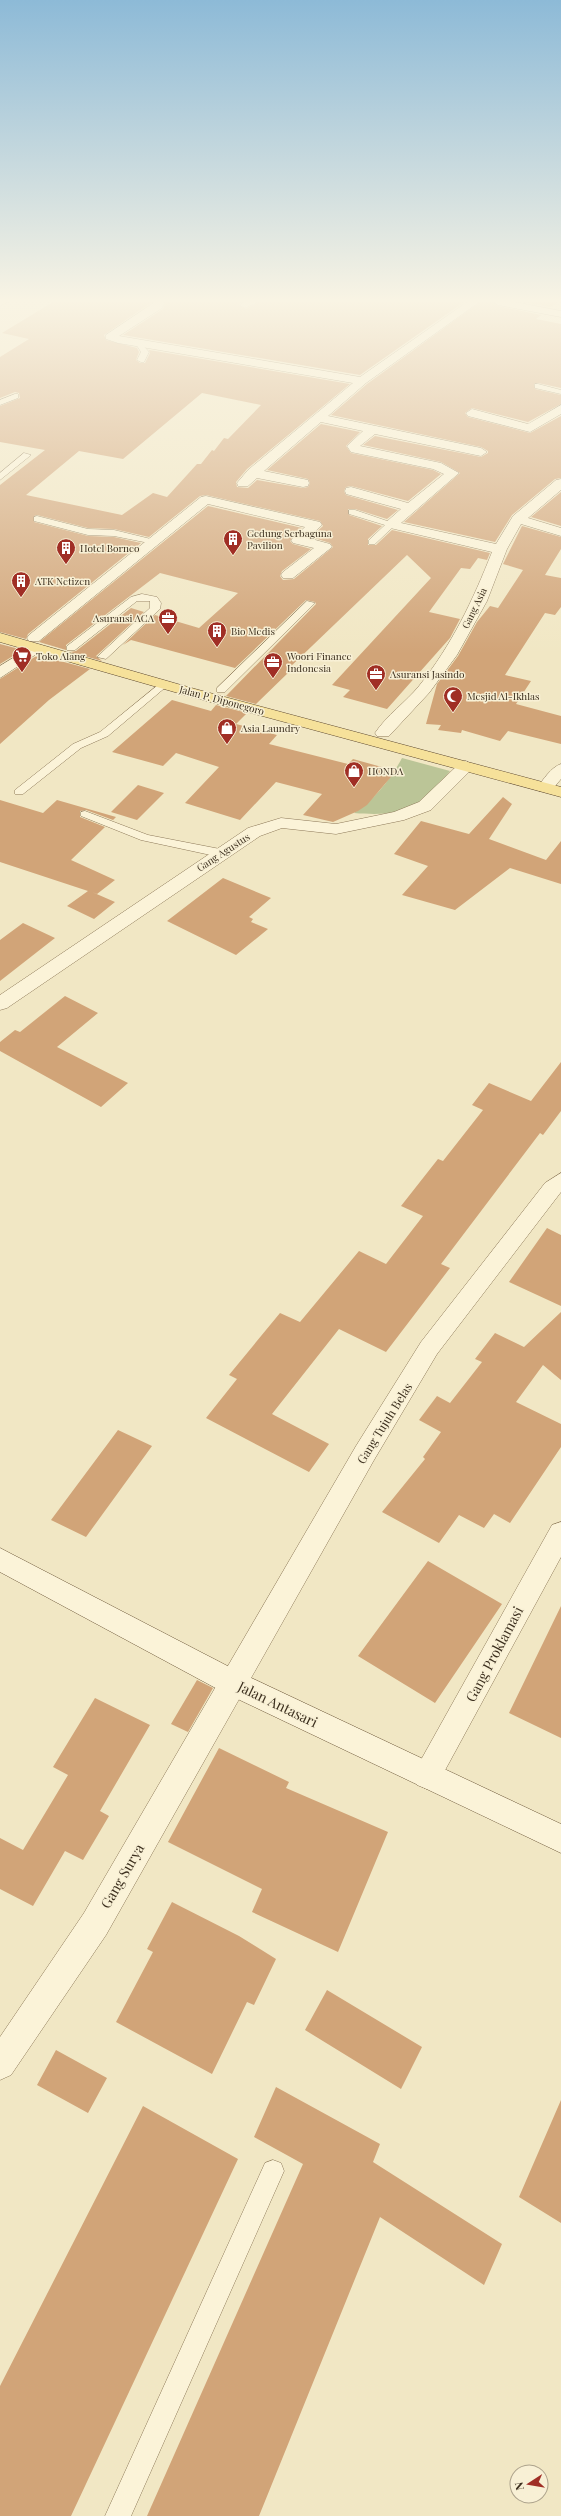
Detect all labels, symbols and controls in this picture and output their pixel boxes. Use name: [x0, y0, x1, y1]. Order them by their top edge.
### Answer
place label: Gedung Serbaguna Pavilion: [247, 526, 332, 552]
building icon: Gedung Serbaguna Pavilion: [222, 528, 244, 556]
building icon: Hotel Borneo: [55, 537, 77, 565]
place label: Hotel Borneo: [80, 541, 140, 555]
building icon: ATK Netizen: [10, 570, 32, 598]
place label: ATK Netizen: [34, 574, 90, 588]
street label: Gang Asia: [458, 585, 490, 631]
office icon: Asuransi ACA: [157, 607, 179, 635]
place label: Asuransi ACA: [92, 611, 155, 625]
building icon: Bio Medis: [206, 620, 228, 648]
place label: Bio Medis: [231, 624, 275, 638]
supermarket icon: Toko Alang: [11, 645, 33, 673]
place label: Toko Alang: [36, 649, 86, 663]
place label: Woori Finance Indonesia: [286, 649, 352, 675]
office icon: Woori Finance Indonesia: [262, 651, 284, 679]
office icon: Asuransi Jasindo: [365, 663, 387, 691]
place label: Asuransi Jasindo: [389, 667, 465, 681]
street label: Jalan P. Diponegoro: [177, 682, 266, 718]
mosque icon: Mesjid Al-Ikhlas: [442, 685, 464, 713]
place label: Mesjid Al-Ikhlas: [467, 689, 540, 703]
shop icon: Asia Laundry: [216, 717, 238, 745]
place label: Asia Laundry: [240, 721, 300, 735]
shop icon: HONDA: [343, 760, 365, 788]
place label: HONDA: [368, 764, 404, 778]
street label: Gang Agustus: [194, 830, 252, 874]
street label: Gang Tujuh Belas: [353, 1380, 415, 1466]
street label: Gang Proklamasi: [461, 1603, 527, 1705]
street label: Jalan Antasari: [234, 1676, 321, 1731]
street label: Gang Surya: [96, 1840, 148, 1912]
north arrow: [509, 2464, 549, 2504]
text: N: [511, 2481, 527, 2492]

